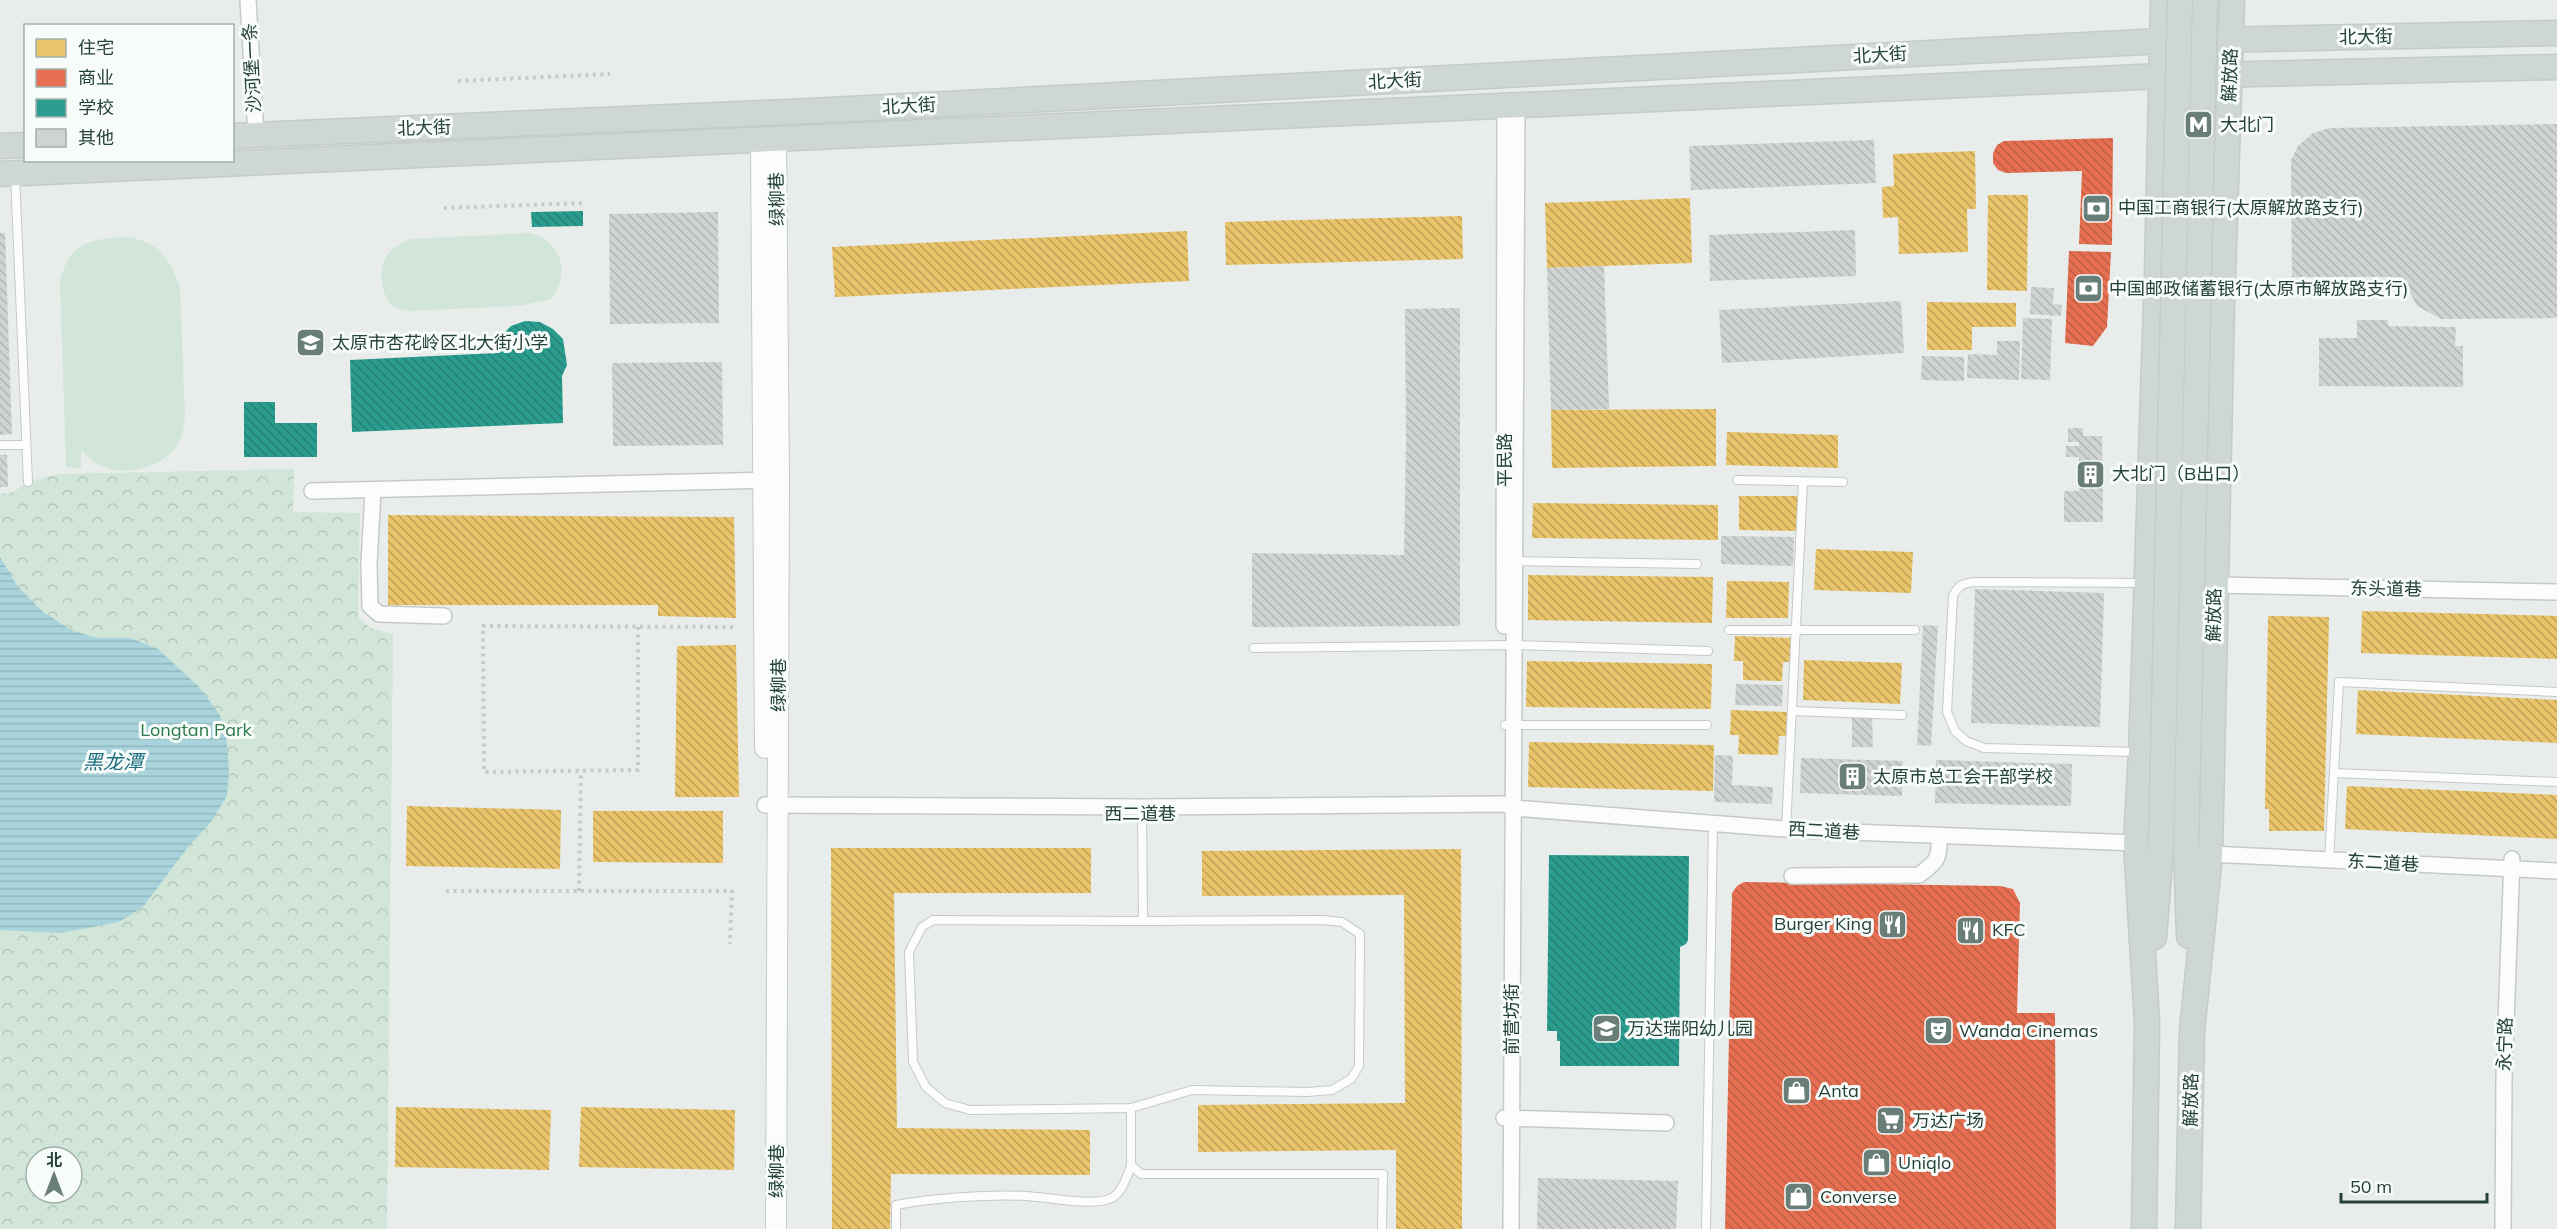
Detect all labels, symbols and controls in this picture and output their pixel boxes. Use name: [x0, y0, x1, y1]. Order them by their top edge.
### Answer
street label: 沙河堡一条: [238, 22, 265, 114]
legend: [24, 24, 234, 162]
street label: 北大街: [2339, 25, 2393, 48]
text: 住宅: [78, 36, 114, 59]
street label: 北大街: [1852, 42, 1908, 67]
street label: 解放路: [2217, 48, 2242, 102]
text: 商业: [78, 66, 114, 89]
street label: 北大街: [1367, 68, 1423, 93]
street label: 北大街: [881, 93, 937, 118]
text: 学校: [78, 96, 114, 119]
metro station icon: 大北门: [2183, 109, 2215, 141]
place label: 大北门: [2220, 113, 2274, 136]
street label: 北大街: [397, 115, 451, 140]
text: 其他: [78, 126, 114, 149]
street label: 绿柳巷: [765, 172, 788, 226]
bank icon: 中国工商银行(太原解放路支行): [2081, 192, 2113, 224]
place label: 中国工商银行(太原解放路支行): [2118, 196, 2363, 219]
bank icon: 中国邮政储蓄银行(太原市解放路支行): [2072, 273, 2104, 305]
place label: 中国邮政储蓄银行(太原市解放路支行): [2109, 277, 2408, 300]
school or university icon: 太原市杏花岭区北大街小学: [295, 327, 327, 359]
place label: 太原市杏花岭区北大街小学: [332, 331, 548, 354]
street label: 平民路: [1493, 433, 1516, 487]
building icon: 大北门（B出口）: [2075, 458, 2107, 490]
place label: 大北门（B出口）: [2112, 462, 2250, 485]
street label: 东头道巷: [2350, 576, 2422, 601]
street label: 解放路: [2202, 588, 2225, 642]
street label: 绿柳巷: [767, 658, 790, 712]
park label: Longtan Park: [140, 718, 253, 741]
water label: 黑龙潭: [83, 749, 147, 774]
building icon: 太原市总工会干部学校: [1836, 761, 1868, 793]
place label: 太原市总工会干部学校: [1873, 765, 2053, 788]
street label: 西二道巷: [1104, 802, 1176, 825]
street label: 西二道巷: [1787, 817, 1861, 844]
street label: 东二道巷: [2346, 849, 2420, 876]
restaurant icon: Burger King: [1877, 908, 1909, 940]
place label: Burger King: [1774, 912, 1872, 935]
restaurant icon: KFC: [1955, 914, 1987, 946]
place label: KFC: [1992, 918, 2026, 941]
street label: 前营坊街: [1500, 983, 1523, 1055]
school or university icon: 万达瑞阳幼儿园: [1590, 1013, 1622, 1045]
theatre icon: Wanda Cinemas: [1922, 1015, 1954, 1047]
place label: 万达瑞阳幼儿园: [1627, 1017, 1753, 1040]
street label: 永宁路: [2492, 1017, 2517, 1071]
place label: Wanda Cinemas: [1959, 1019, 2098, 1042]
street label: 解放路: [2179, 1073, 2202, 1127]
shop icon: Anta: [1781, 1075, 1813, 1107]
place label: Anta: [1818, 1079, 1859, 1102]
supermarket icon: 万达广场: [1875, 1105, 1907, 1137]
place label: 万达广场: [1912, 1109, 1984, 1132]
street label: 绿柳巷: [765, 1144, 788, 1198]
north arrow: [24, 1145, 84, 1205]
shop icon: Uniqlo: [1861, 1147, 1893, 1179]
text: 北: [46, 1150, 62, 1170]
place label: Uniqlo: [1898, 1151, 1951, 1174]
scale bar: [2341, 1166, 2486, 1204]
text: 50 m: [2350, 1175, 2392, 1198]
shop icon: Converse: [1783, 1181, 1815, 1213]
place label: Converse: [1820, 1185, 1897, 1208]

